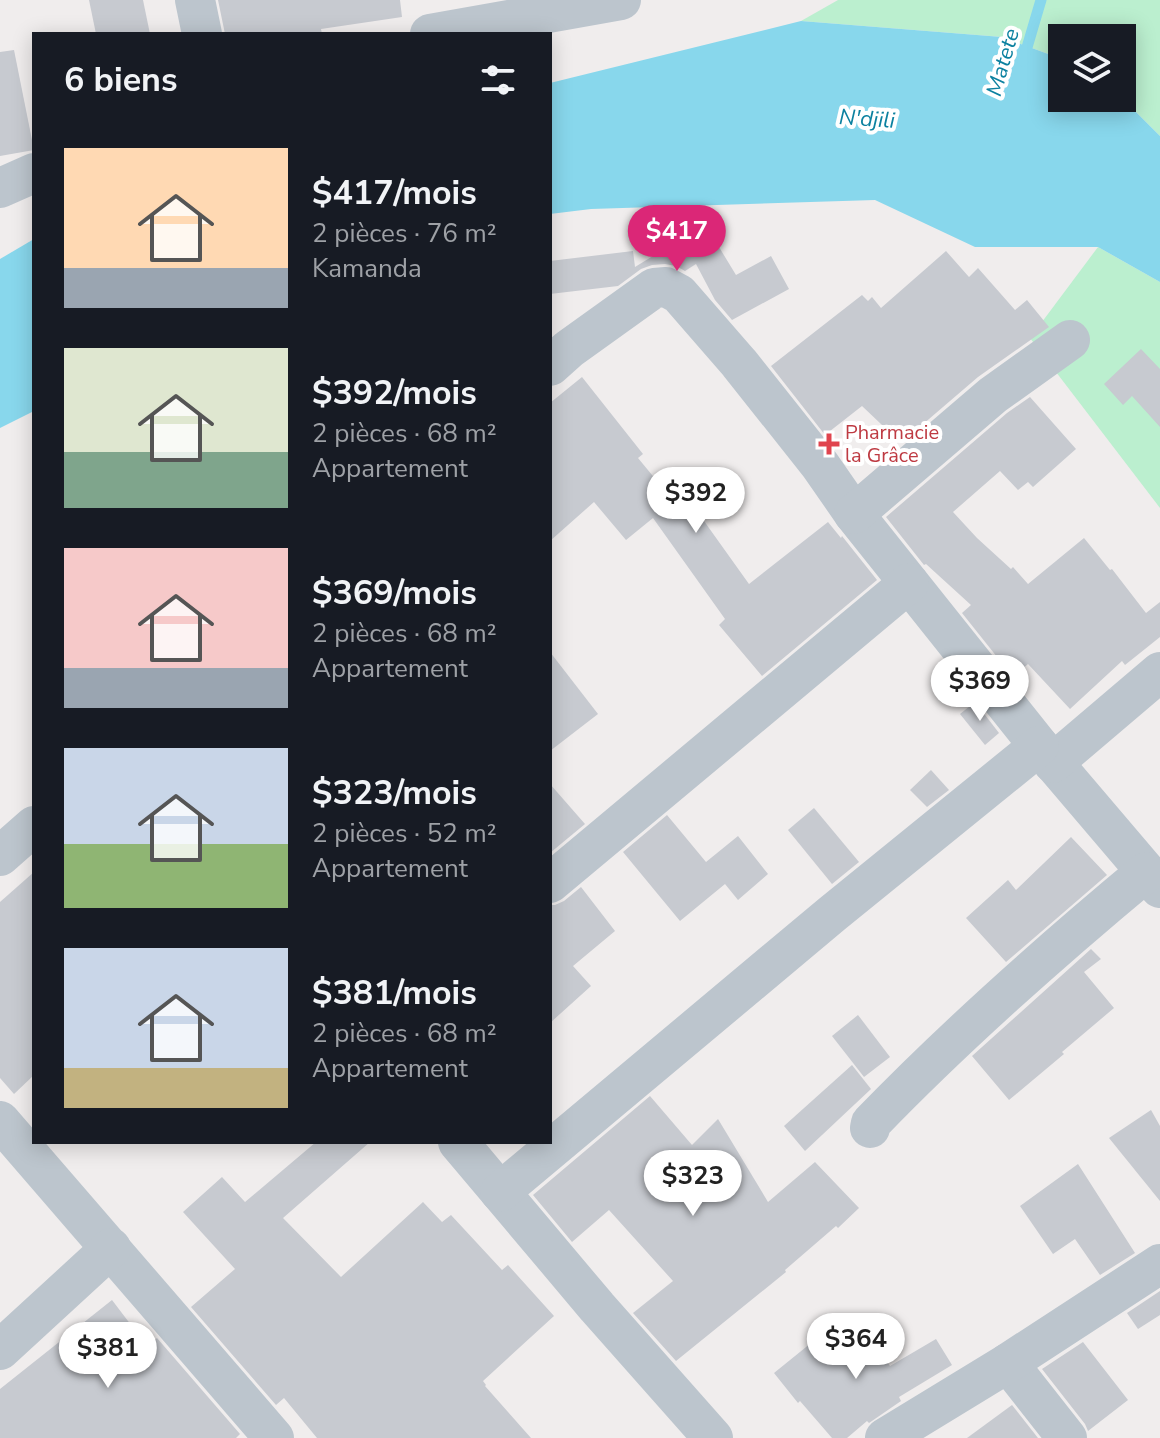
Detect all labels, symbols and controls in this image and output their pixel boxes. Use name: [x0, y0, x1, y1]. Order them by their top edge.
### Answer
map controls: [1048, 24, 1136, 112]
button: layers: [1048, 24, 1136, 112]
water label: Matete: [979, 25, 1027, 100]
text: 6 biens: [64, 57, 178, 103]
icon: filters: [476, 58, 520, 102]
water label: N'djili: [838, 102, 897, 136]
text: $417/mois: [312, 170, 477, 216]
icon: home: [128, 180, 224, 276]
pin: $417: [630, 205, 724, 273]
text: $417: [646, 213, 708, 248]
text: 2 pièces · 76 m²: [312, 216, 497, 251]
text: Kamanda: [312, 251, 422, 286]
text: $392/mois: [312, 370, 477, 416]
icon: home: [128, 380, 224, 476]
text: 2 pièces · 68 m²: [312, 416, 497, 451]
place label: Pharmacie la Grâce: [845, 419, 939, 469]
marker: Pharmacie la Grâce: [820, 435, 838, 453]
text: Appartement: [312, 451, 468, 486]
pin: $392: [649, 467, 743, 535]
text: $392: [665, 475, 727, 510]
text: $369/mois: [312, 570, 477, 616]
icon: home: [128, 580, 224, 676]
text: 2 pièces · 68 m²: [312, 616, 497, 651]
text: Appartement: [312, 651, 468, 686]
pin: $369: [933, 655, 1027, 723]
text: $369: [949, 663, 1011, 698]
text: $323/mois: [312, 770, 477, 816]
icon: home: [128, 780, 224, 876]
text: 2 pièces · 52 m²: [312, 816, 497, 851]
text: Appartement: [312, 851, 468, 886]
text: $381/mois: [312, 970, 477, 1016]
icon: home: [128, 980, 224, 1076]
text: 2 pièces · 68 m²: [312, 1016, 497, 1051]
text: Appartement: [312, 1051, 468, 1086]
pin: $323: [646, 1150, 740, 1218]
text: $323: [662, 1158, 724, 1193]
pin: $364: [809, 1313, 903, 1381]
text: $364: [825, 1321, 887, 1356]
pin: $381: [61, 1322, 155, 1390]
text: $381: [77, 1330, 139, 1365]

